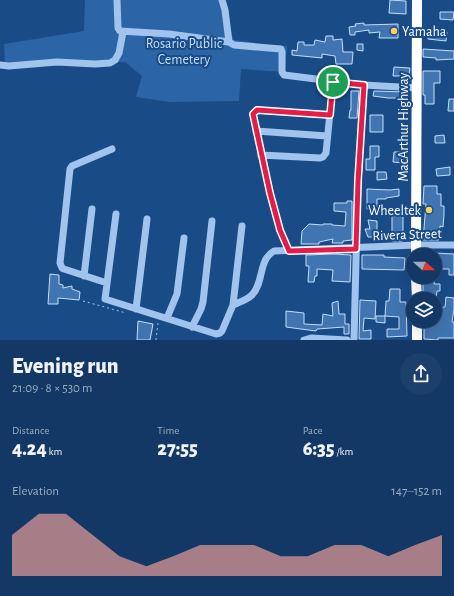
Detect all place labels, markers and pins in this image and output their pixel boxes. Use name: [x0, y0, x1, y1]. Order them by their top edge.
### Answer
place label: Yamaha: [402, 25, 447, 39]
marker: Yamaha: [389, 26, 399, 36]
pin: [316, 65, 350, 99]
place label: Wheeltek: [368, 204, 422, 218]
marker: Wheeltek: [424, 205, 434, 215]

